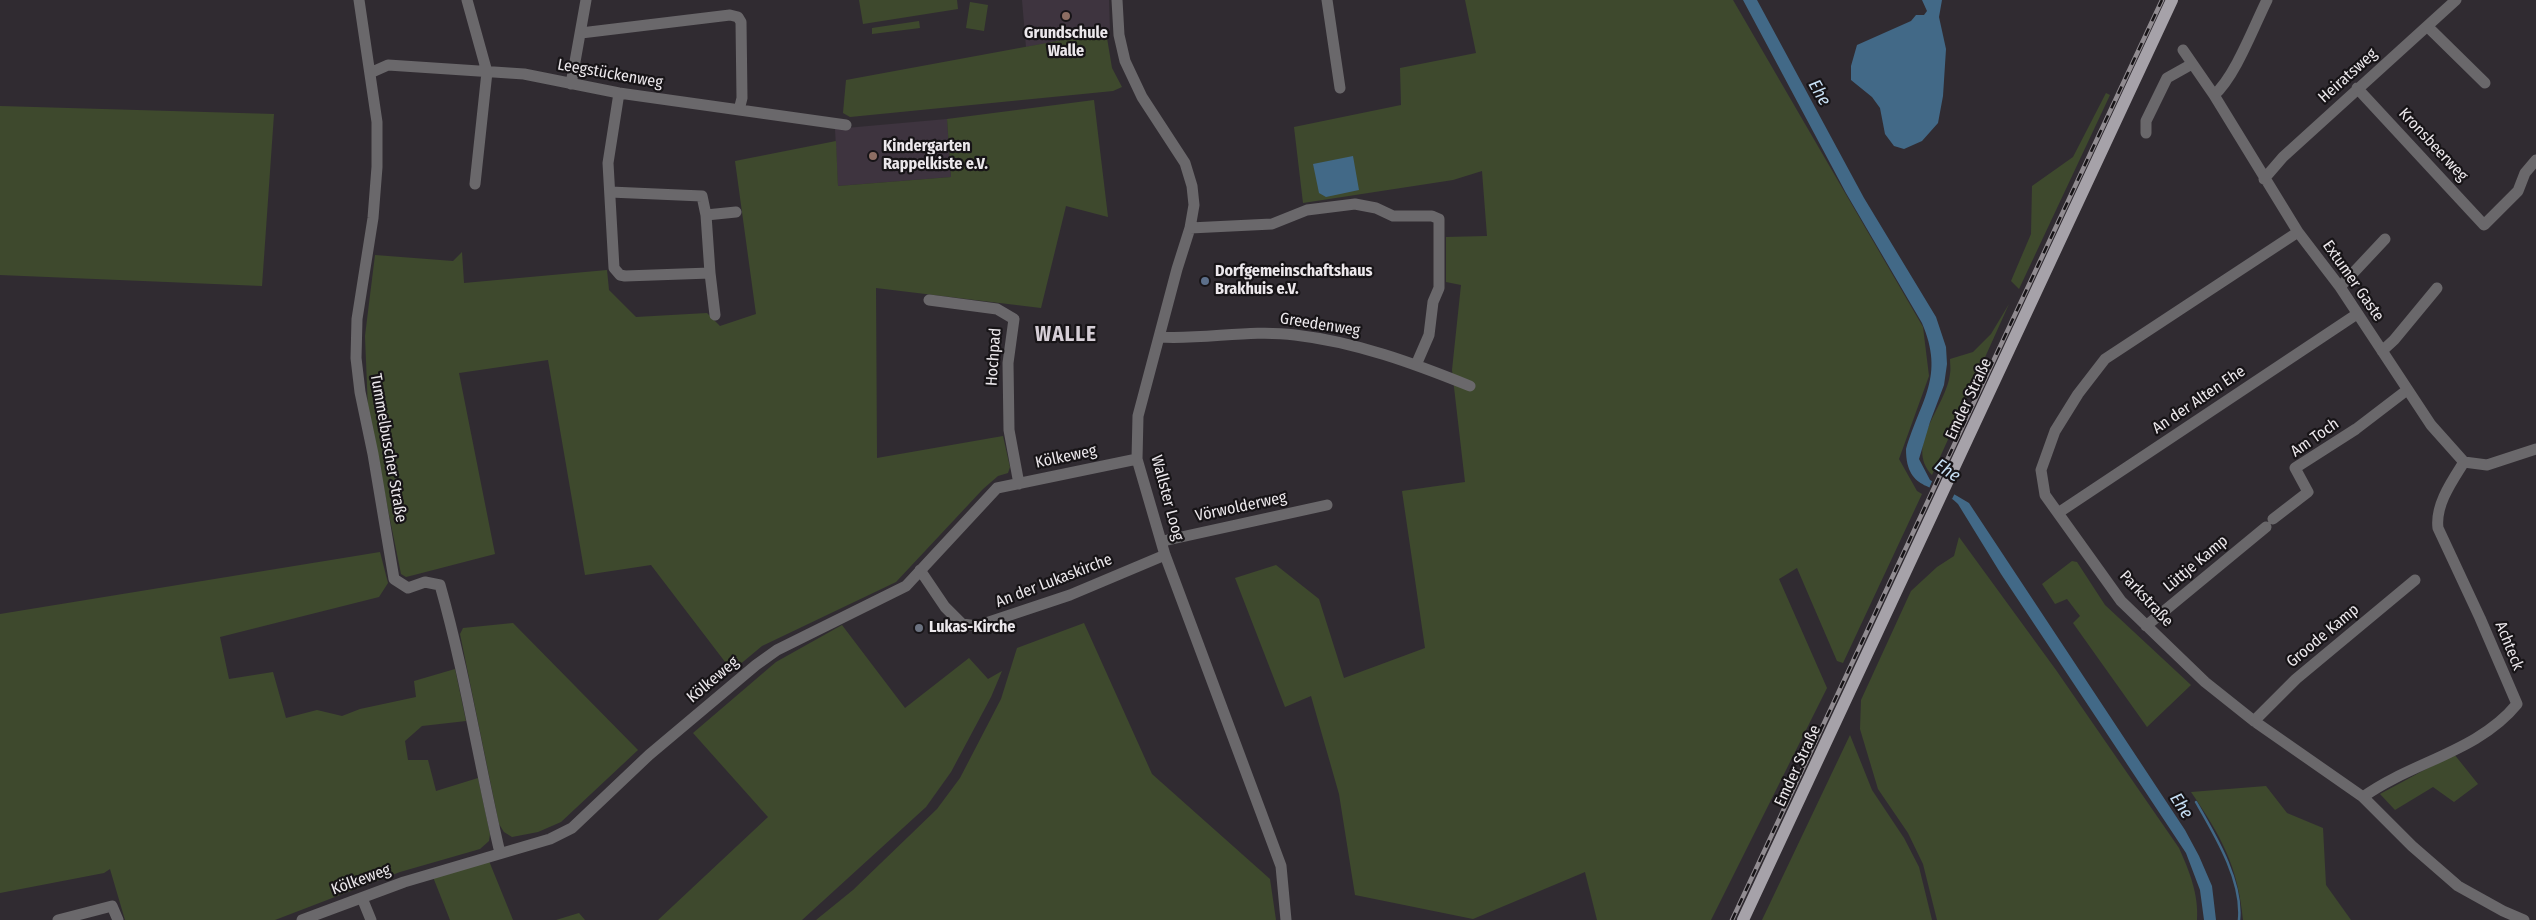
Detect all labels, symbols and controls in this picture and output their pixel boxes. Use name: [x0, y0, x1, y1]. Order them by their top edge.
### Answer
marker: Grundschule Walle: [1060, 10, 1072, 22]
place label: Grundschule Walle: [1024, 24, 1108, 62]
street label: Heiratsweg: [2315, 45, 2381, 107]
street label: Leegstückenweg: [556, 55, 664, 93]
water label: Ehe: [1803, 76, 1835, 110]
street label: Kronsbeerweg: [2394, 104, 2472, 186]
place label: Kindergarten Rappelkiste e.V.: [883, 137, 988, 175]
marker: Kindergarten Rappelkiste e.V.: [867, 150, 879, 162]
street label: Extumer Gaste: [2318, 237, 2388, 325]
place label: Dorfgemeinschaftshaus Brakhuis e.V.: [1215, 262, 1373, 300]
marker: Dorfgemeinschaftshaus Brakhuis e.V.: [1199, 275, 1211, 287]
street label: Greedenweg: [1279, 309, 1361, 341]
district label: WALLE: [1034, 322, 1098, 348]
street label: Hochpad: [982, 327, 1006, 387]
street label: Emder Straße: [1942, 355, 1996, 443]
street label: An der Alten Ehe: [2149, 362, 2249, 438]
street label: Tummelbuscher Straße: [365, 372, 411, 524]
street label: Am Toch: [2287, 414, 2343, 462]
street label: Kölkeweg: [1034, 441, 1098, 473]
street label: Wallster Loog: [1146, 453, 1188, 543]
water label: Ehe: [1930, 455, 1964, 487]
street label: Vörwolderweg: [1194, 488, 1288, 526]
street label: Lüttje Kamp: [2160, 531, 2232, 597]
street label: An der Lukaskirche: [993, 550, 1115, 612]
street label: Parkstraße: [2115, 567, 2177, 631]
street label: Groode Kamp: [2283, 600, 2363, 672]
place label: Lukas-Kirche: [929, 618, 1015, 638]
street label: Achteck: [2491, 619, 2527, 673]
marker: Lukas-Kirche: [913, 622, 925, 634]
street label: Kölkeweg: [683, 653, 743, 707]
street label: Emder Straße: [1771, 722, 1825, 810]
water label: Ehe: [2165, 789, 2197, 823]
street label: Kölkeweg: [329, 860, 393, 900]

